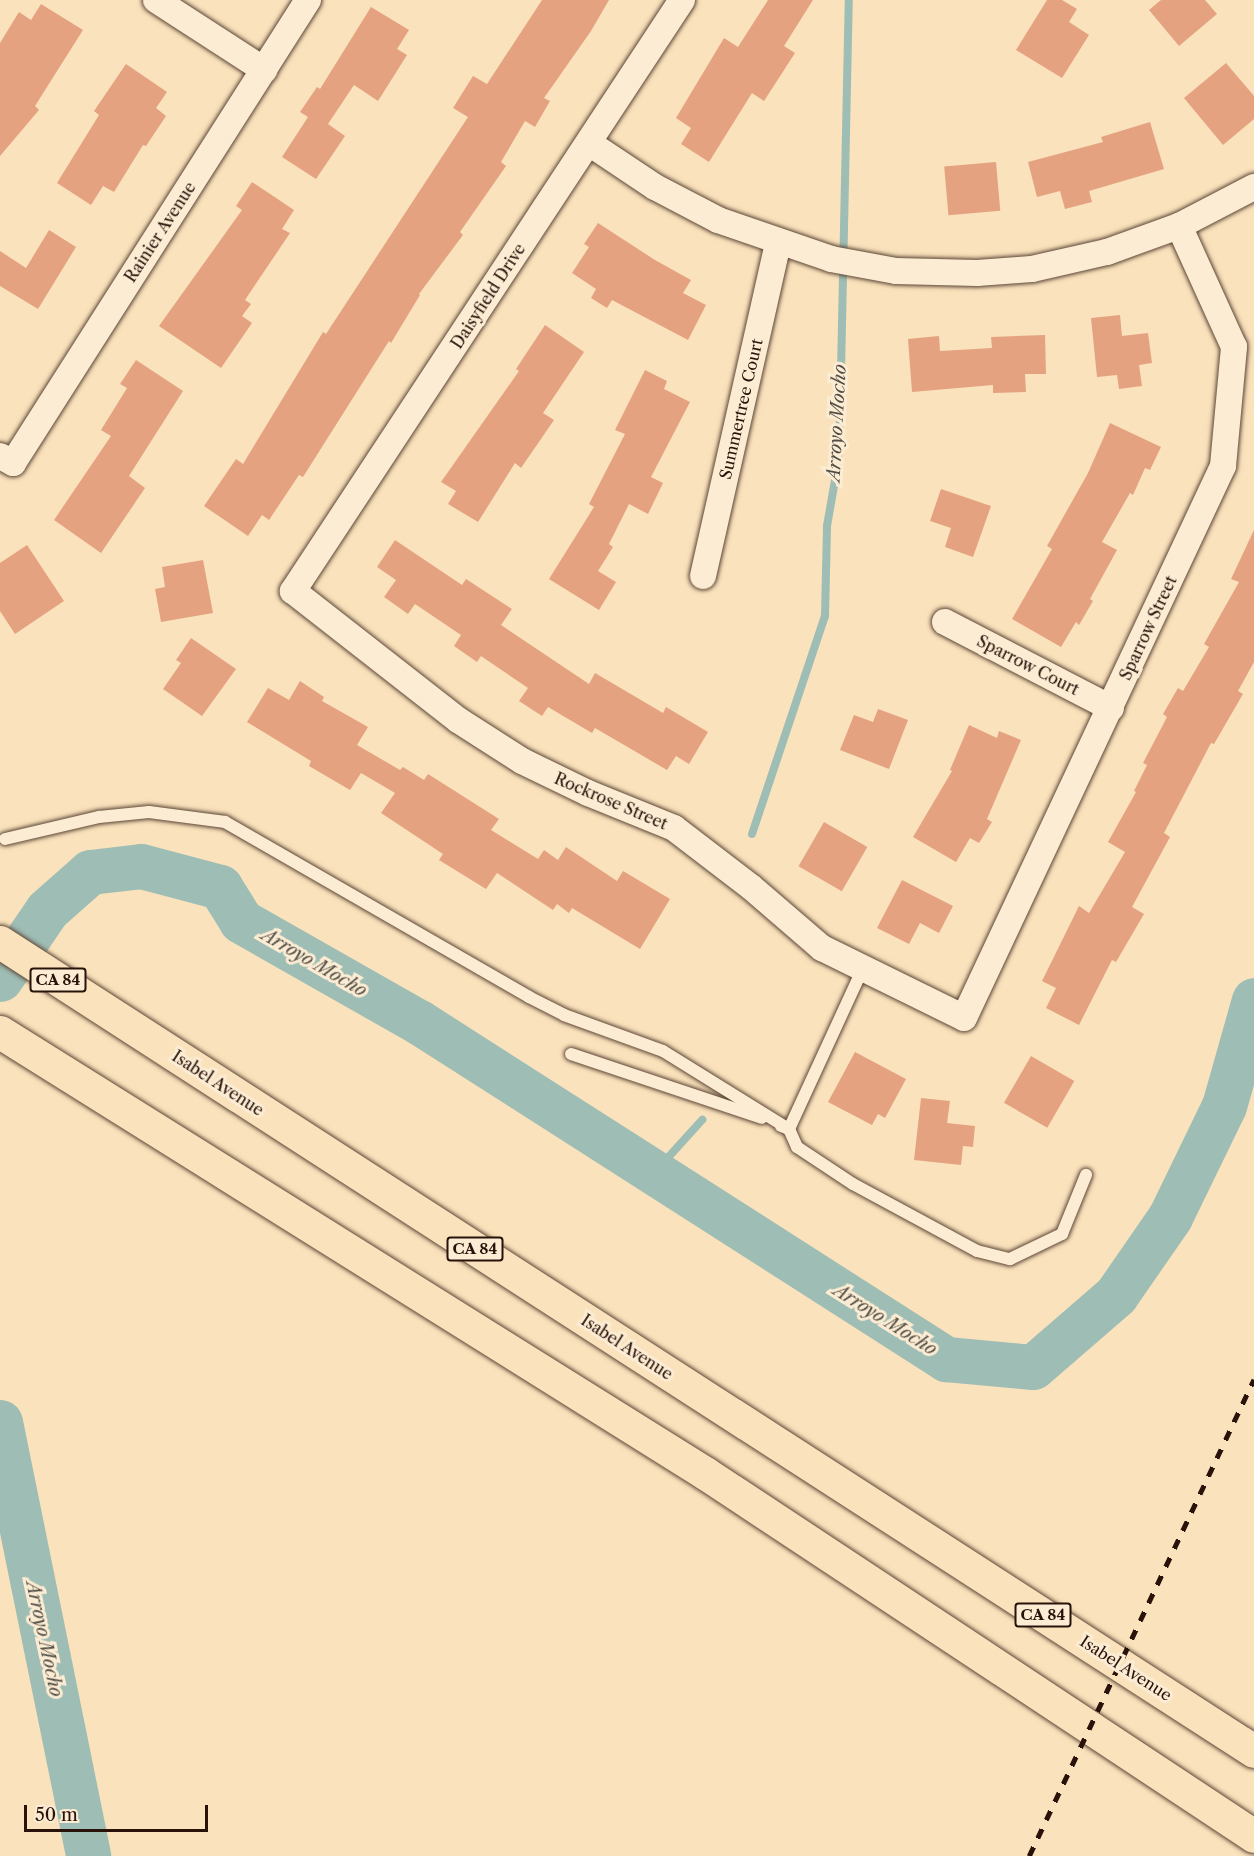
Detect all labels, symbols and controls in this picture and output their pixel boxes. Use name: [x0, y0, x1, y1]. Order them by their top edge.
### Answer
street label: Rainier Avenue: [120, 178, 200, 286]
street label: Daisyfield Drive: [447, 240, 529, 352]
street label: Summertree Court: [715, 337, 767, 481]
water label: Arroyo Mocho: [823, 364, 851, 482]
street label: Sparrow Street: [1115, 573, 1181, 683]
street label: Sparrow Court: [974, 631, 1082, 699]
street label: Rockrose Street: [552, 769, 670, 833]
water label: Arroyo Mocho: [258, 924, 370, 1002]
road number: CA 84: [28, 968, 88, 992]
street label: Isabel Avenue: [168, 1046, 268, 1120]
road number: CA 84: [445, 1237, 505, 1261]
water label: Arroyo Mocho: [829, 1280, 941, 1360]
street label: Isabel Avenue: [577, 1310, 677, 1384]
water label: Arroyo Mocho: [21, 1579, 67, 1699]
road number: CA 84: [1013, 1603, 1073, 1627]
street label: Isabel Avenue: [1076, 1631, 1176, 1705]
scale bar: [27, 1793, 212, 1831]
text: 50 m: [35, 1804, 78, 1826]

